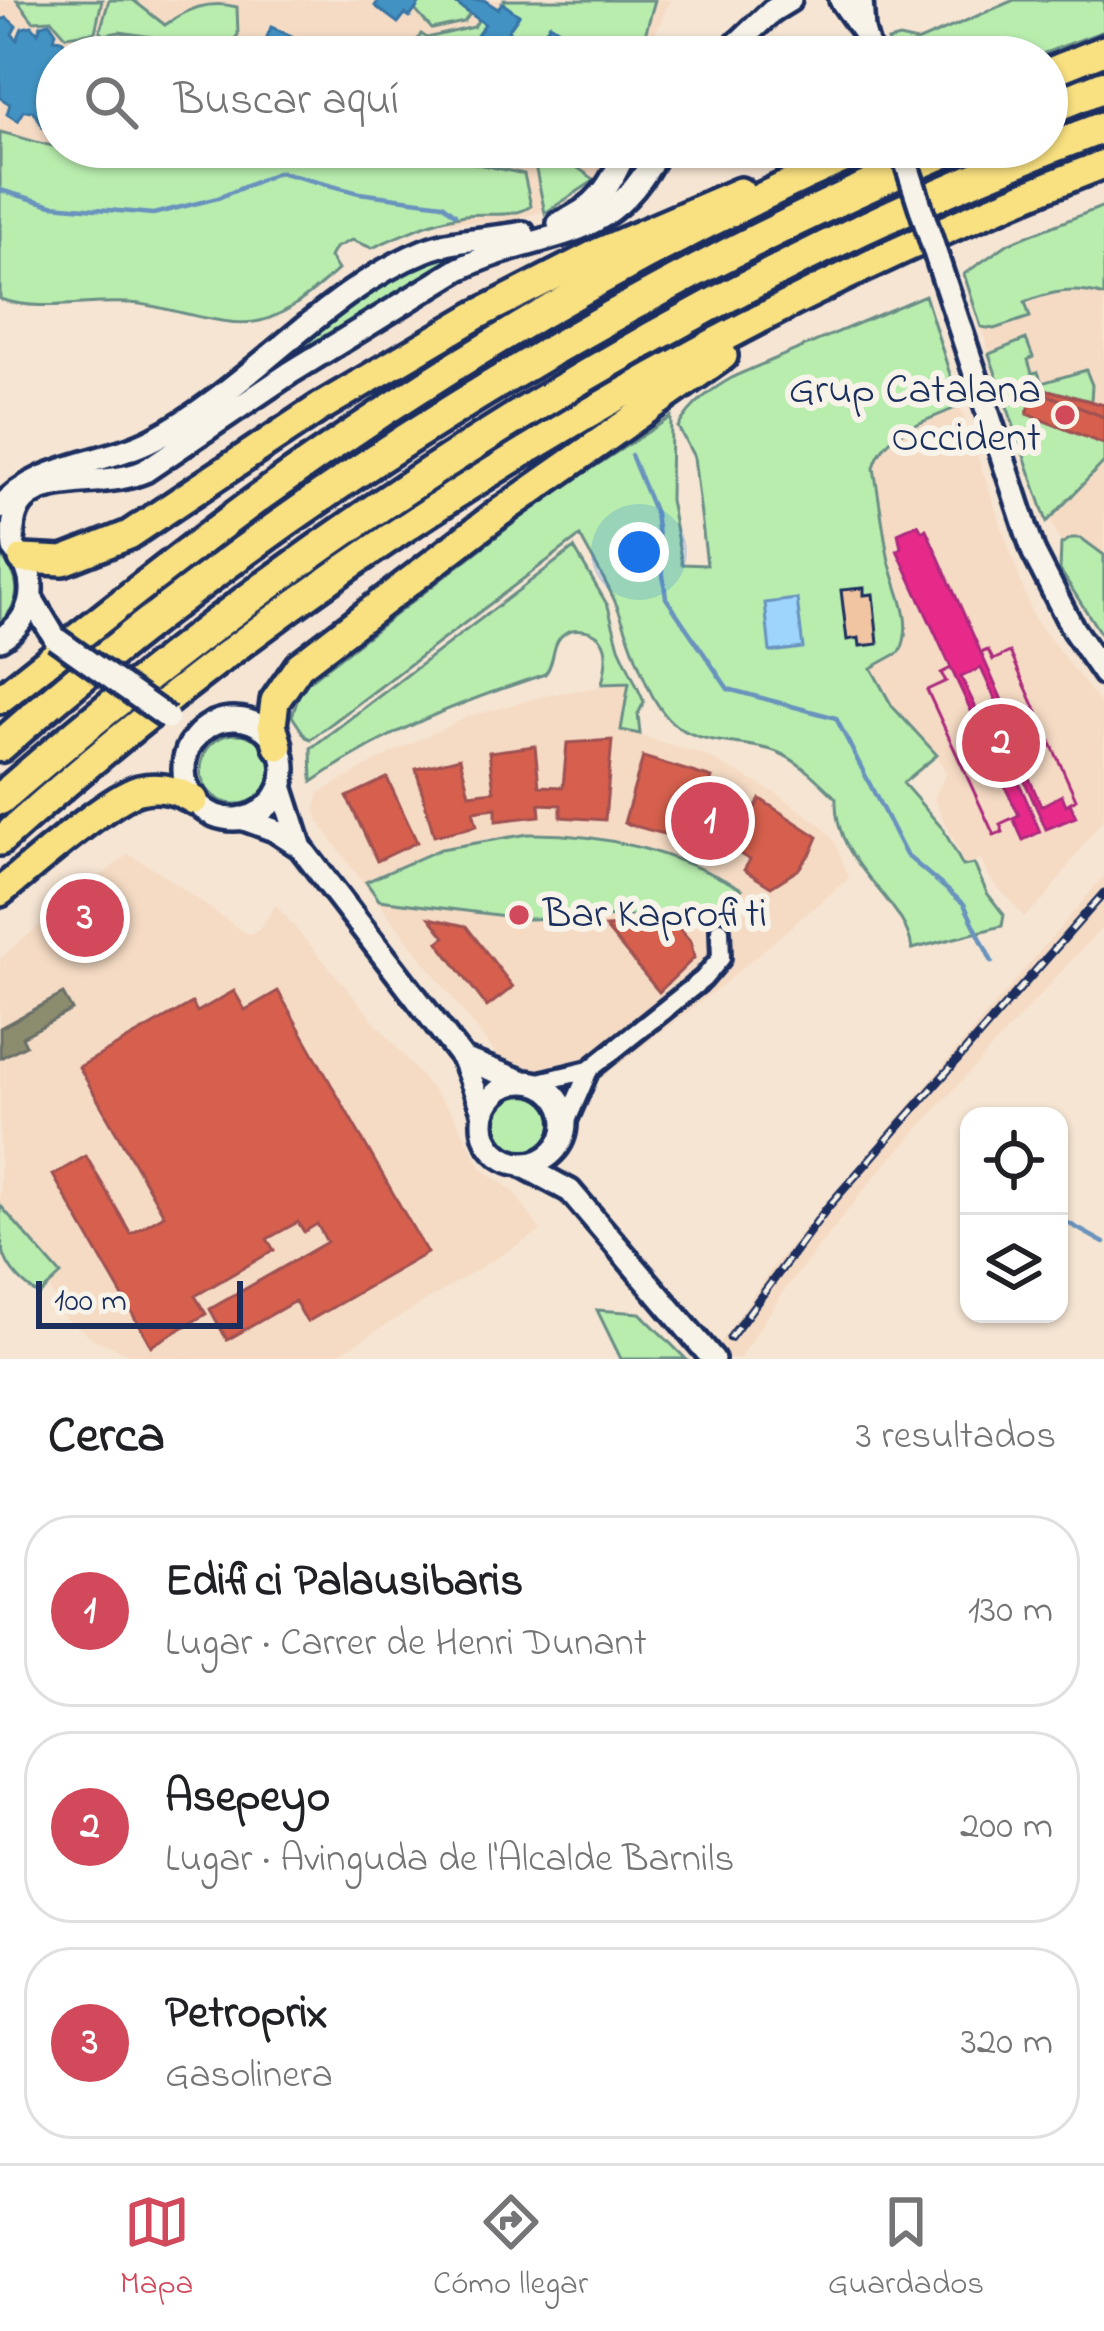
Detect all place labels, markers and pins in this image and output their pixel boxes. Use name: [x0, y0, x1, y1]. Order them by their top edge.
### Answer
place label: Grup Catalana Occident: [789, 361, 1041, 470]
marker: Grup Catalana Occident: [1052, 402, 1078, 428]
pin: 2: [962, 698, 1040, 788]
pin: 1: [671, 776, 749, 866]
pin: 3: [46, 873, 124, 963]
place label: Bar Kaprofiti: [542, 885, 767, 946]
marker: Bar Kaprofiti: [506, 902, 532, 928]

